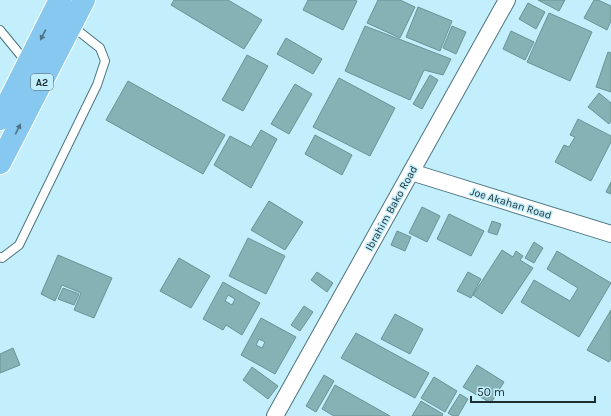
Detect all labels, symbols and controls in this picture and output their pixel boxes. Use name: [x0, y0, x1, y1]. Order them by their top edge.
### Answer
one-way arrow: [39, 29, 46, 41]
road number: A2: [31, 74, 53, 90]
one-way arrow: [15, 123, 21, 134]
street label: Ibrahim Bako Road: [363, 163, 420, 253]
street label: Joe Akahan Road: [469, 185, 553, 222]
scale bar: [471, 378, 595, 404]
text: 50 m: [477, 385, 505, 399]

